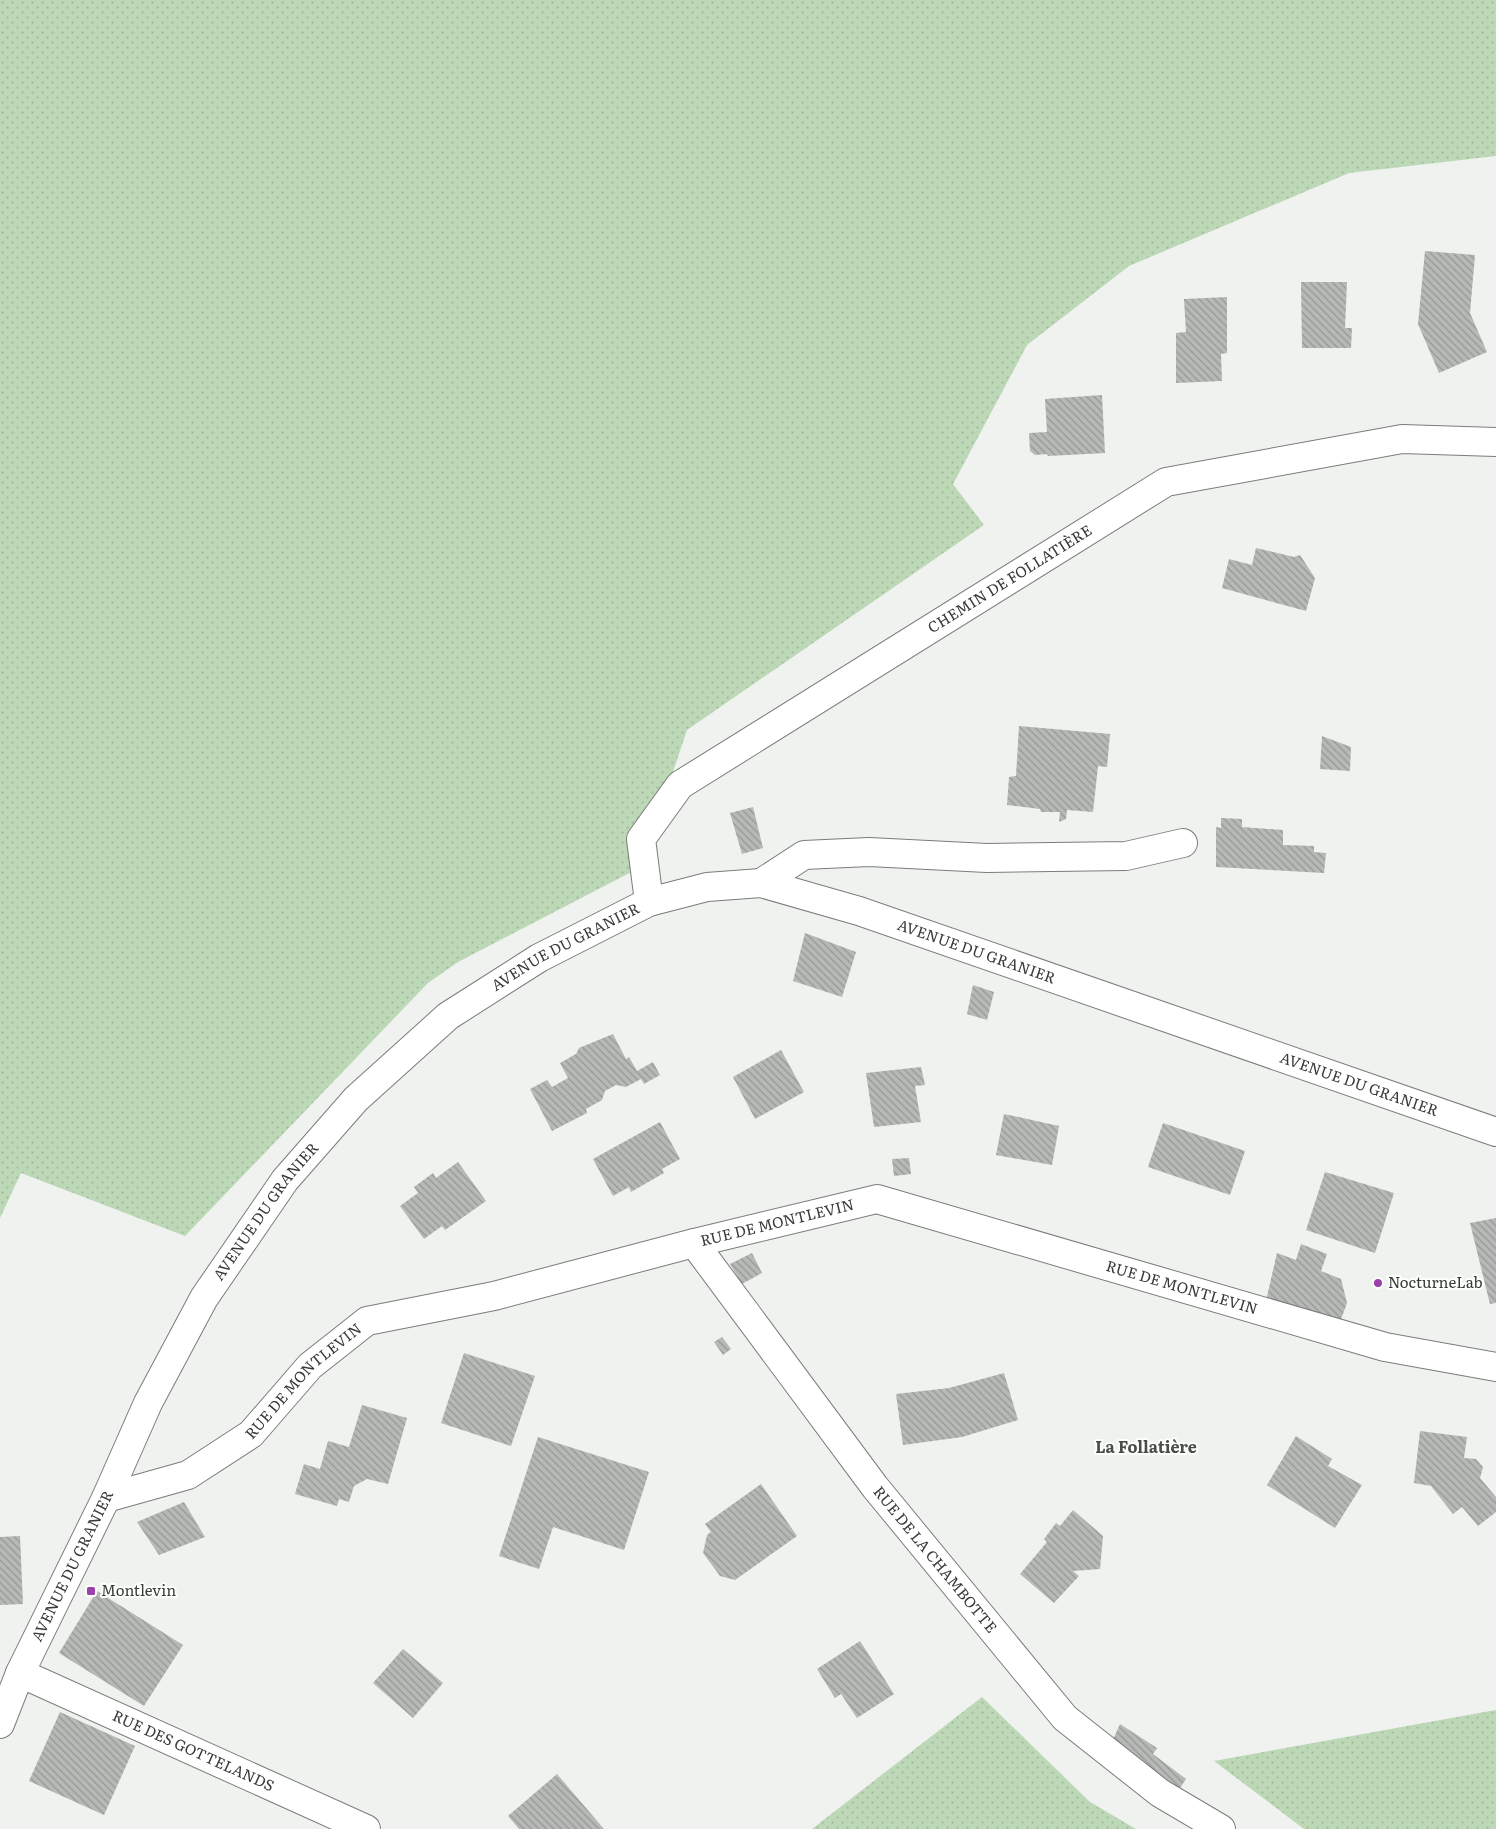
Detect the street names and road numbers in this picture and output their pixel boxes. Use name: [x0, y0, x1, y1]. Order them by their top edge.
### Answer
street label: CHEMIN DE FOLLATIÈRE: [923, 518, 1096, 638]
street label: AVENUE DU GRANIER: [486, 896, 643, 996]
street label: AVENUE DU GRANIER: [895, 912, 1059, 988]
street label: AVENUE DU GRANIER: [1277, 1045, 1442, 1121]
street label: AVENUE DU GRANIER: [206, 1136, 323, 1285]
street label: RUE DE MONTLEVIN: [698, 1192, 856, 1251]
street label: RUE DE MONTLEVIN: [1103, 1253, 1261, 1319]
street label: RUE DE MONTLEVIN: [239, 1317, 366, 1444]
street label: RUE DE LA CHAMBOTTE: [869, 1480, 1003, 1637]
street label: AVENUE DU GRANIER: [24, 1486, 118, 1645]
street label: RUE DES GOTTELANDS: [109, 1703, 278, 1796]

